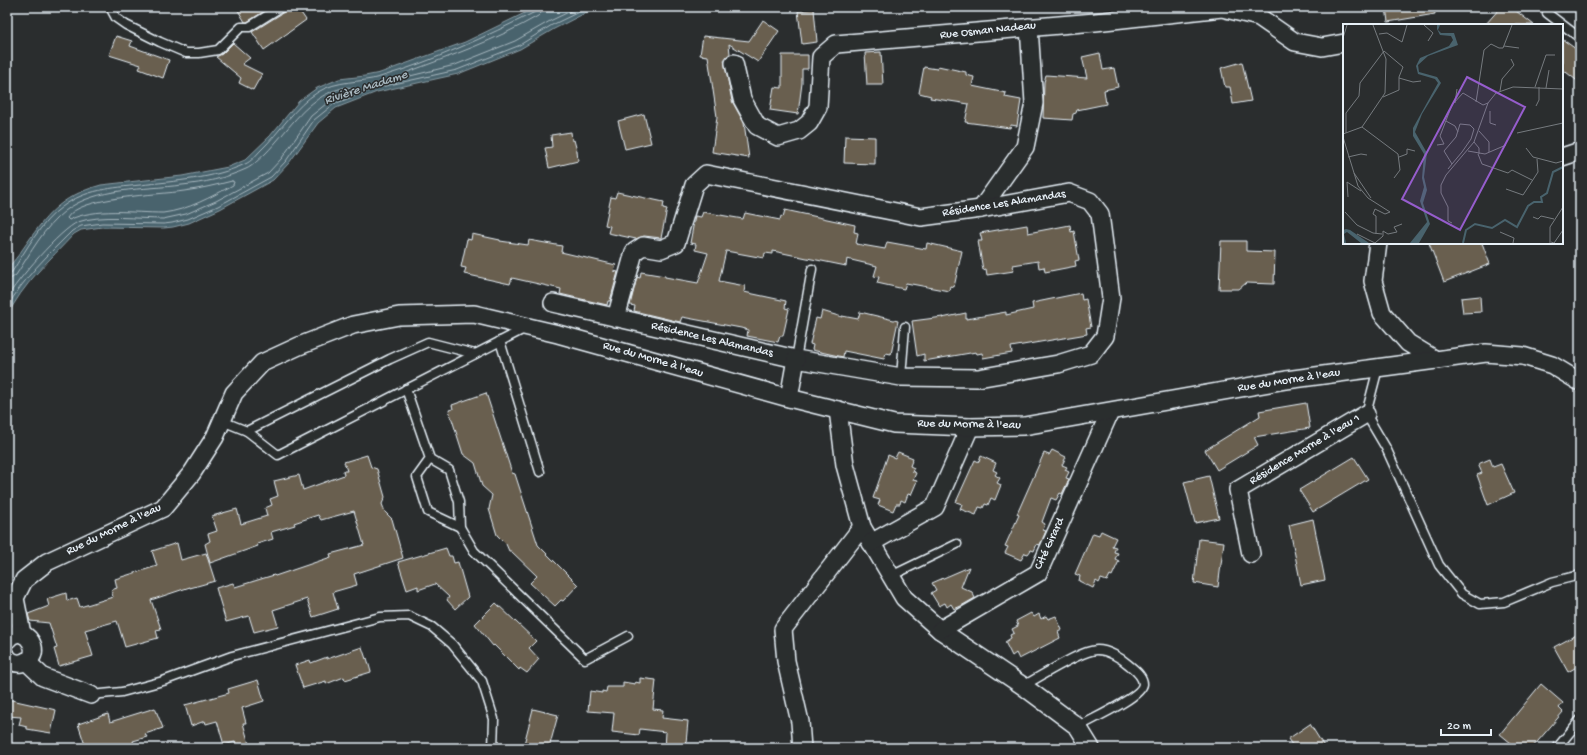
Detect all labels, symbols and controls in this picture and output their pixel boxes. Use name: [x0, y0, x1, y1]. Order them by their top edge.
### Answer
street label: Rue Osman Nadeau: [939, 19, 1037, 43]
inset map: [1343, 24, 1563, 244]
water label: Rivière Madame: [323, 67, 411, 108]
street label: Résidence Les Alamandas: [941, 187, 1067, 221]
street label: Résidence Les Alamandas: [650, 319, 775, 361]
street label: Rue du Morne à l'eau: [601, 339, 705, 381]
street label: Rue du Morne à l'eau: [1237, 366, 1342, 396]
street label: Résidence Morne à l'eau 1: [1247, 411, 1363, 489]
street label: Rue du Morne à l'eau: [917, 417, 1021, 433]
street label: Rue du Morne à l'eau: [64, 501, 164, 559]
street label: Cité Girard: [1032, 515, 1068, 572]
scale bar: [1441, 711, 1491, 737]
text: 20 m: [1447, 720, 1472, 734]

